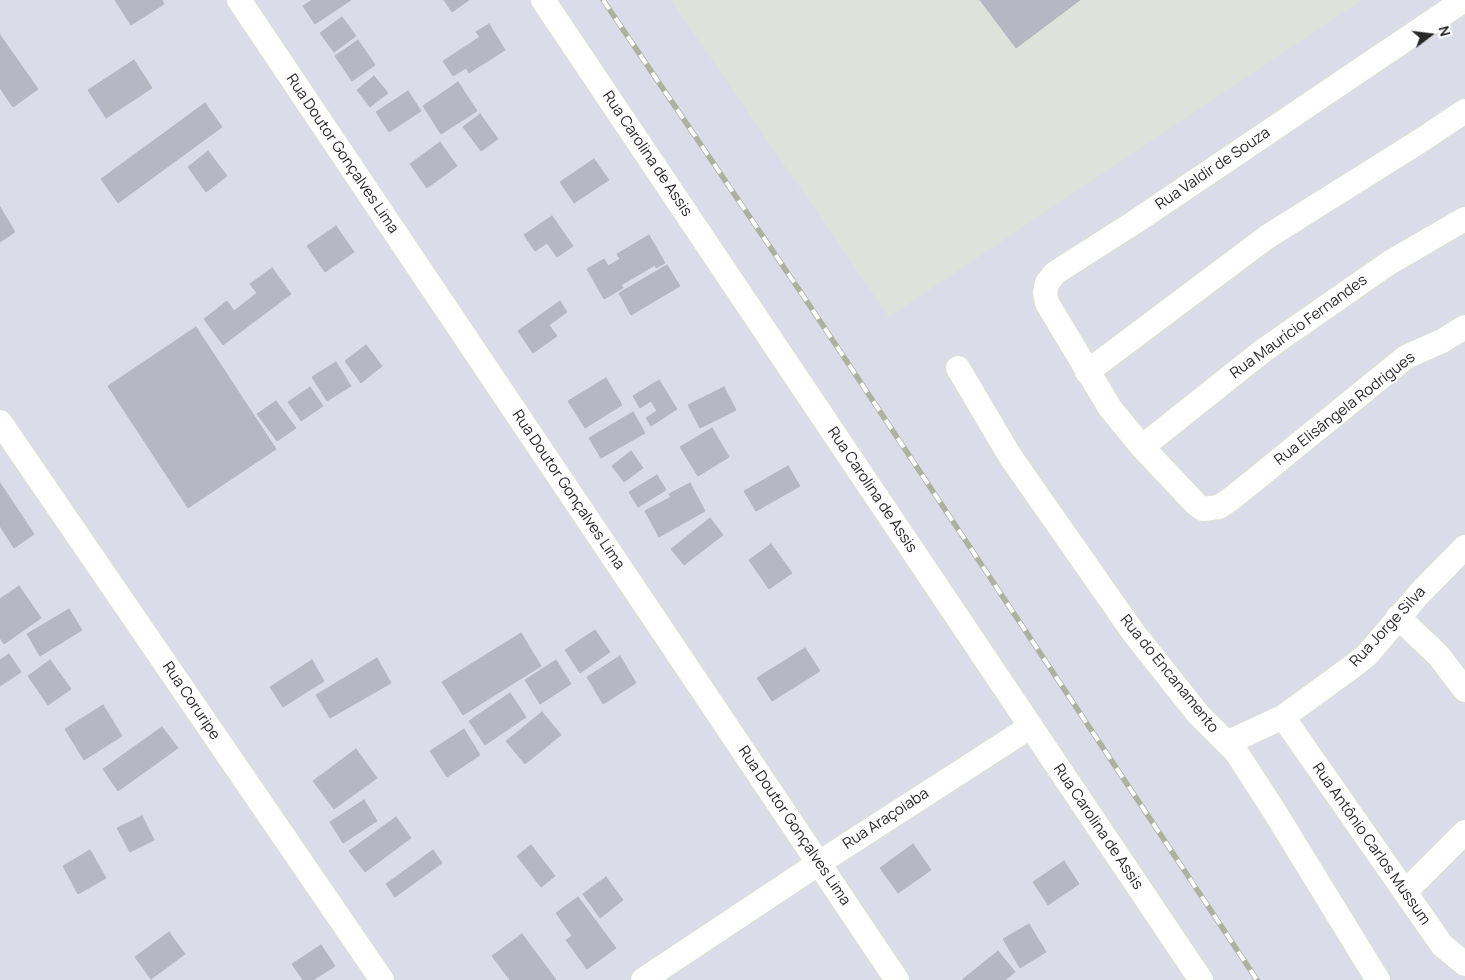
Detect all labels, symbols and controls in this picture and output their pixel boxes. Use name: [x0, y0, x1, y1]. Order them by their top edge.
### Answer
north arrow: [1405, 10, 1455, 60]
text: N: [1434, 24, 1455, 38]
street label: Rua Doutor Gonçalves Lima: [282, 71, 402, 237]
street label: Rua Carolina de Assis: [598, 88, 696, 220]
street label: Rua Valdir de Souza: [1152, 124, 1274, 214]
street label: Rua Maurício Fernandes: [1227, 271, 1371, 383]
street label: Rua Elisângela Rodrigues: [1271, 349, 1419, 469]
street label: Rua Doutor Gonçalves Lima: [508, 407, 628, 573]
street label: Rua Carolina de Assis: [823, 424, 921, 556]
street label: Rua Jorge Silva: [1346, 583, 1430, 671]
street label: Rua do Encanamento: [1116, 611, 1222, 737]
street label: Rua Coruripe: [158, 659, 224, 743]
street label: Rua Doutor Gonçalves Lima: [734, 743, 854, 909]
street label: Rua Antônio Carlos Mussum: [1308, 760, 1434, 928]
street label: Rua Carolina de Assis: [1049, 761, 1147, 893]
street label: Rua Araçoiaba: [840, 785, 932, 853]

